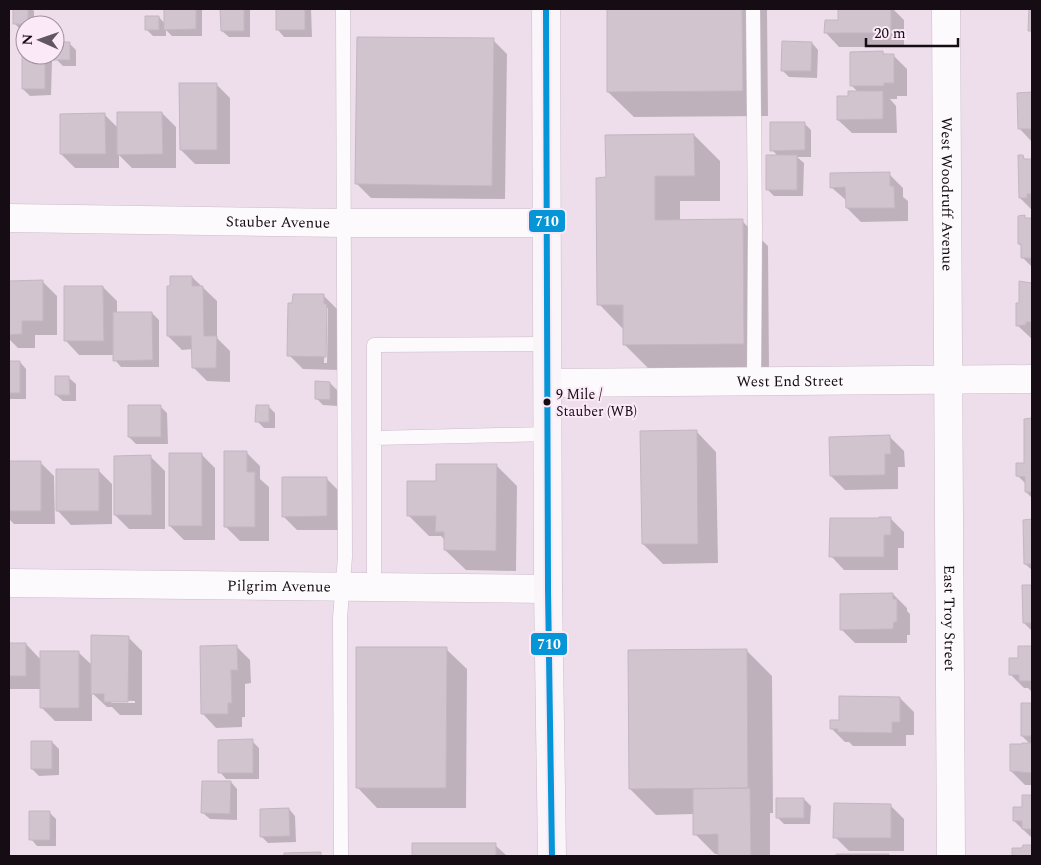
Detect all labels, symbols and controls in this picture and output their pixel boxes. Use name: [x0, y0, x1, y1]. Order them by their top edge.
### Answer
north arrow: [15, 15, 65, 65]
scale bar: [866, 15, 958, 47]
text: 20 m: [874, 22, 906, 45]
text: N: [17, 33, 38, 46]
street label: West Woodruff Avenue: [935, 117, 959, 271]
line badge: 710: [528, 209, 566, 233]
street label: Stauber Avenue: [226, 210, 330, 235]
text: 710: [535, 211, 559, 232]
street label: West End Street: [736, 370, 844, 393]
place label: 9 Mile / Stauber (WB): [556, 384, 637, 422]
marker: 9 Mile / Stauber (WB): [542, 397, 552, 407]
street label: East Troy Street: [937, 565, 961, 671]
street label: Pilgrim Avenue: [227, 574, 331, 599]
line badge: 710: [530, 632, 568, 656]
text: 710: [537, 634, 561, 655]

